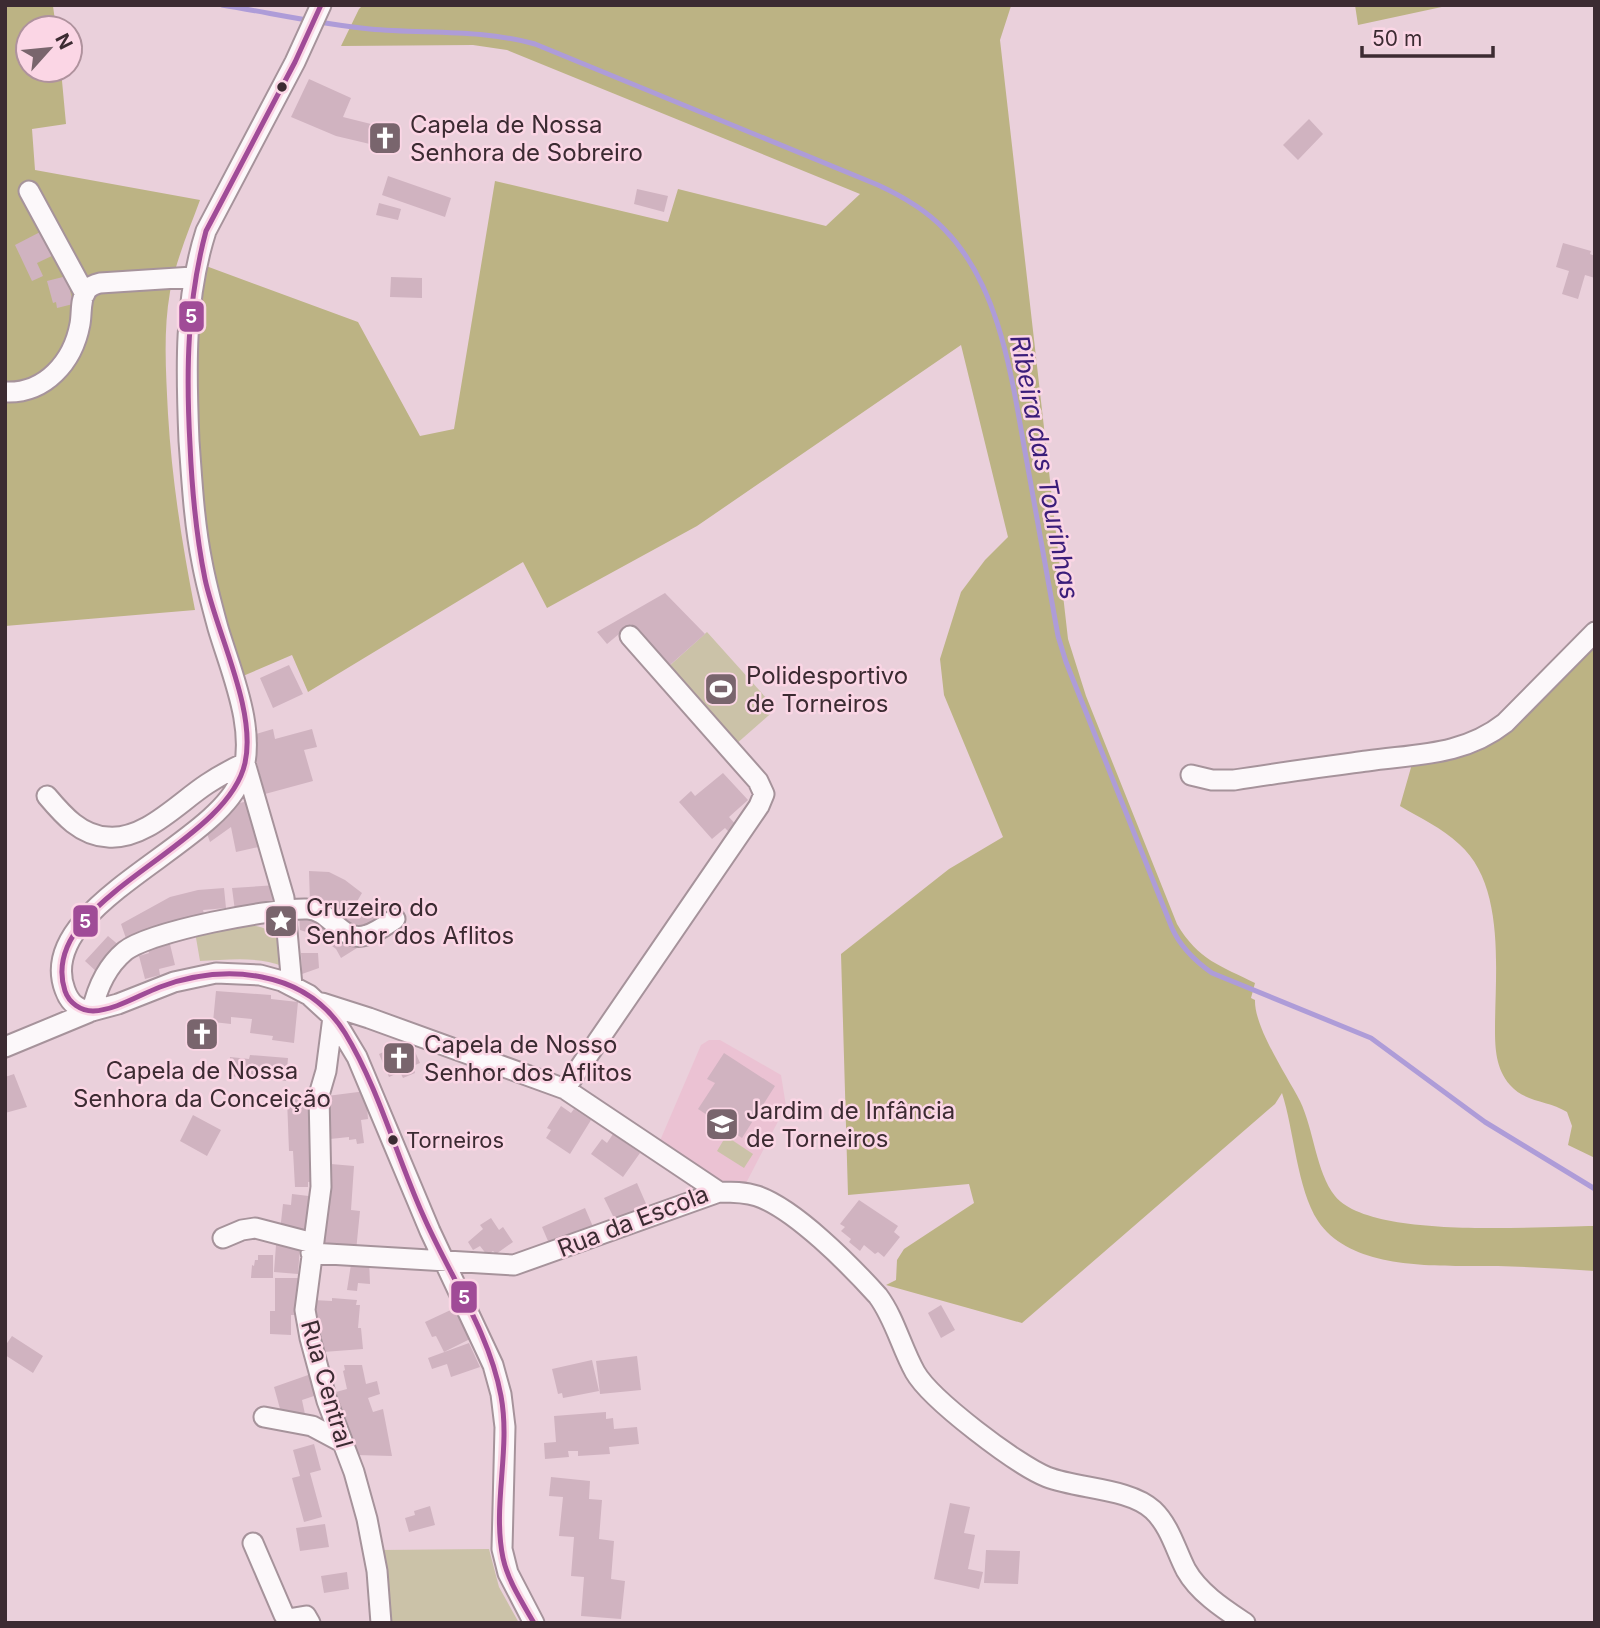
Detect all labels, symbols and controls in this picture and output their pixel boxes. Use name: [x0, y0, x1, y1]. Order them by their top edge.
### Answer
north arrow: [14, 14, 84, 84]
scale bar: [1362, 14, 1493, 58]
text: 50 m: [1372, 26, 1422, 51]
text: N: [50, 30, 77, 53]
unlabelled marker: [275, 80, 289, 94]
place label: Capela de Nossa Senhora de Sobreiro: [410, 110, 643, 167]
church icon: Capela de Nossa Senhora de Sobreiro: [366, 119, 404, 157]
line badge: 5: [178, 300, 205, 333]
text: 5: [185, 305, 197, 328]
water label: Ribeira das Tourinhas: [1004, 332, 1086, 602]
place label: Polidesportivo de Torneiros: [746, 661, 908, 718]
sports icon: Polidesportivo de Torneiros: [702, 670, 740, 708]
place label: Cruzeiro do Senhor dos Aflitos: [306, 893, 514, 950]
place icon: Cruzeiro do Senhor dos Aflitos: [262, 902, 300, 940]
line badge: 5: [72, 904, 99, 938]
text: 5: [79, 910, 91, 933]
church icon: Capela de Nossa Senhora da Conceição: [183, 1015, 221, 1053]
place label: Capela de Nosso Senhor dos Aflitos: [424, 1030, 632, 1087]
church icon: Capela de Nosso Senhor dos Aflitos: [380, 1039, 418, 1077]
place label: Capela de Nossa Senhora da Conceição: [73, 1056, 331, 1113]
place label: Jardim de Infância de Torneiros: [746, 1096, 955, 1153]
school or university icon: Jardim de Infância de Torneiros: [703, 1105, 741, 1143]
place label: Torneiros: [406, 1127, 504, 1153]
marker: Torneiros: [386, 1133, 400, 1147]
street label: Rua da Escola: [553, 1179, 713, 1263]
line badge: 5: [450, 1280, 478, 1314]
text: 5: [458, 1286, 470, 1309]
street label: Rua Central: [295, 1317, 359, 1451]

